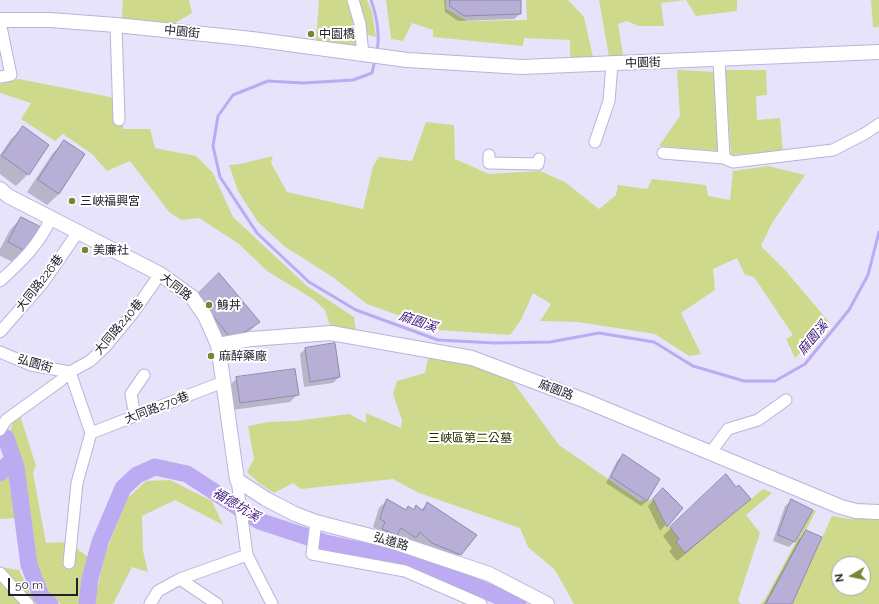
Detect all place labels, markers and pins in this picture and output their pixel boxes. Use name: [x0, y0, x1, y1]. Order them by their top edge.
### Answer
place label: 中園橋: [319, 27, 355, 41]
marker: 中園橋: [306, 29, 316, 39]
place label: 三峽福興宮: [80, 194, 140, 208]
marker: 三峽福興宮: [67, 196, 77, 206]
place label: 美廉社: [93, 243, 129, 257]
marker: 美廉社: [80, 245, 90, 255]
place label: 鯓丼: [217, 298, 241, 312]
marker: 鯓丼: [204, 300, 214, 310]
place label: 麻醉藥廠: [219, 349, 267, 363]
marker: 麻醉藥廠: [206, 351, 216, 361]

